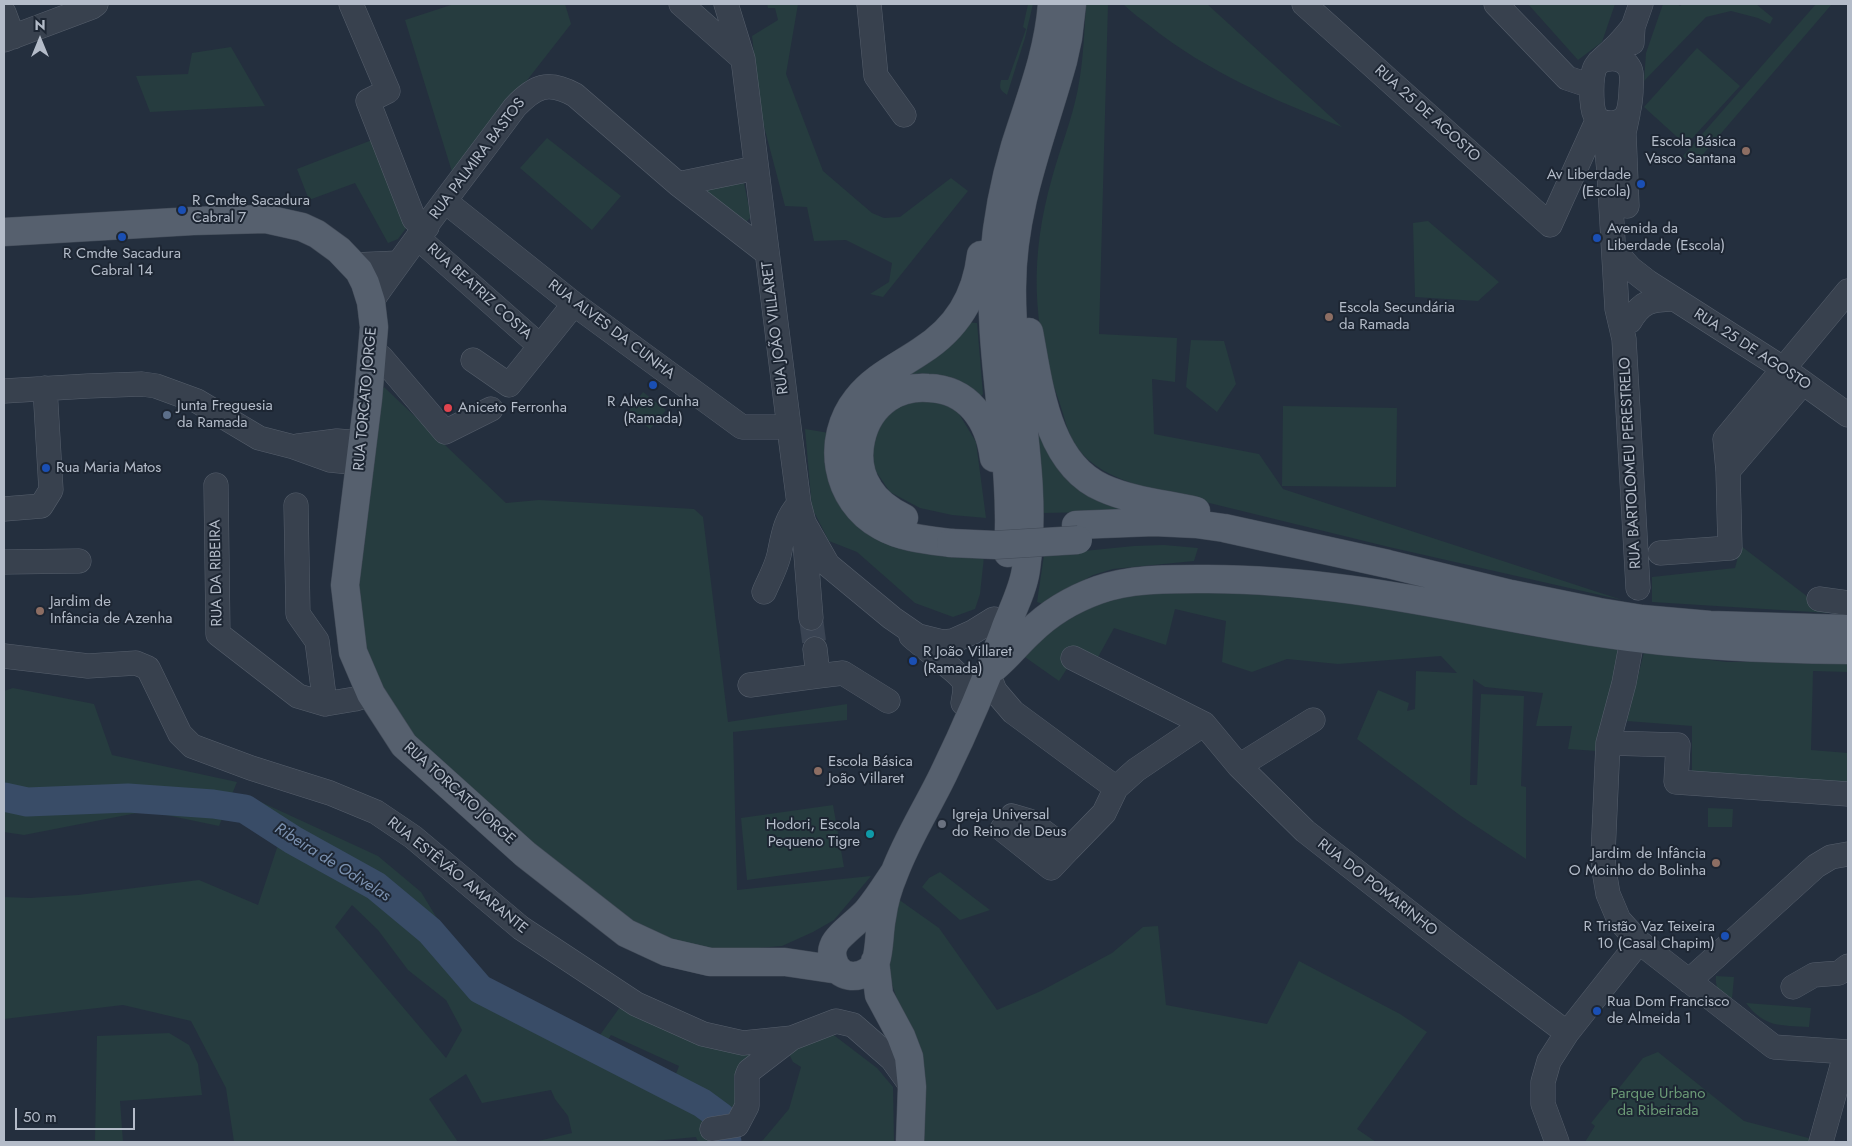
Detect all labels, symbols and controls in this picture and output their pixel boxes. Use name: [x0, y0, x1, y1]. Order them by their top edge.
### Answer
north arrow: [15, 15, 65, 65]
text: N: [34, 15, 46, 35]
street label: RUA 25 DE AGOSTO: [1370, 62, 1484, 166]
street label: RUA PALMIRA BASTOS: [427, 95, 529, 223]
place label: Escola Básica Vasco Santana: [1645, 133, 1736, 168]
marker: Escola Básica Vasco Santana: [1740, 145, 1752, 157]
place label: Av Liberdade (Escola): [1547, 166, 1631, 201]
marker: Av Liberdade (Escola): [1635, 178, 1647, 190]
place label: R Cmdte Sacadura Cabral 7: [192, 192, 310, 227]
marker: R Cmdte Sacadura Cabral 7: [176, 204, 188, 216]
place label: Avenida da Liberdade (Escola): [1607, 220, 1725, 255]
marker: R Cmdte Sacadura Cabral 14: [116, 231, 128, 243]
marker: Avenida da Liberdade (Escola): [1591, 232, 1603, 244]
street label: RUA BEATRIZ COSTA: [423, 240, 535, 344]
place label: R Cmdte Sacadura Cabral 14: [63, 245, 181, 280]
street label: RUA JOÃO VILLARET: [759, 260, 793, 396]
street label: RUA ALVES DA CUNHA: [544, 276, 678, 384]
place label: Escola Secundária da Ramada: [1339, 299, 1455, 334]
street label: RUA 25 DE AGOSTO: [1690, 305, 1814, 395]
marker: Escola Secundária da Ramada: [1323, 311, 1335, 323]
street label: RUA TORCATO JORGE: [351, 327, 381, 471]
street label: RUA BARTOLOMEU PERESTRELO: [1616, 357, 1646, 569]
marker: R Alves Cunha (Ramada): [647, 379, 659, 391]
place label: R Alves Cunha (Ramada): [607, 393, 699, 428]
place label: Junta Freguesia da Ramada: [177, 397, 273, 432]
place label: Aniceto Ferronha: [458, 399, 567, 417]
marker: Aniceto Ferronha: [442, 402, 454, 414]
marker: Junta Freguesia da Ramada: [161, 409, 173, 421]
place label: Rua Maria Matos: [56, 459, 161, 477]
marker: Rua Maria Matos: [40, 462, 52, 474]
street label: RUA DA RIBEIRA: [207, 519, 227, 627]
place label: Jardim de Infância de Azenha: [50, 593, 173, 628]
marker: Jardim de Infância de Azenha: [34, 605, 46, 617]
place label: R João Villaret (Ramada): [923, 643, 1012, 678]
marker: R João Villaret (Ramada): [907, 655, 919, 667]
street label: RUA TORCATO JORGE: [400, 739, 518, 849]
place label: Escola Básica João Villaret: [828, 753, 913, 788]
marker: Escola Básica João Villaret: [812, 765, 824, 777]
place label: Igreja Universal do Reino de Deus: [952, 806, 1066, 841]
street label: RUA ESTÊVÃO AMARANTE: [383, 814, 531, 938]
place label: Hodori, Escola Pequeno Tigre: [766, 816, 860, 851]
marker: Igreja Universal do Reino de Deus: [936, 818, 948, 830]
water label: Ribeira de Odivelas: [271, 820, 393, 906]
marker: Hodori, Escola Pequeno Tigre: [864, 828, 876, 840]
street label: RUA DO POMARINHO: [1313, 836, 1441, 940]
place label: Jardim de Infância O Moinho do Bolinha: [1569, 845, 1706, 880]
marker: Jardim de Infância O Moinho do Bolinha: [1710, 857, 1722, 869]
place label: R Tristão Vaz Teixeira 10 (Casal Chapim): [1583, 918, 1715, 953]
marker: R Tristão Vaz Teixeira 10 (Casal Chapim): [1719, 930, 1731, 942]
place label: Rua Dom Francisco de Almeida 1: [1607, 993, 1729, 1028]
marker: Rua Dom Francisco de Almeida 1: [1591, 1005, 1603, 1017]
park label: Parque Urbano da Ribeirada: [1611, 1085, 1705, 1120]
scale bar: [18, 1098, 138, 1130]
text: 50 m: [23, 1106, 57, 1128]

